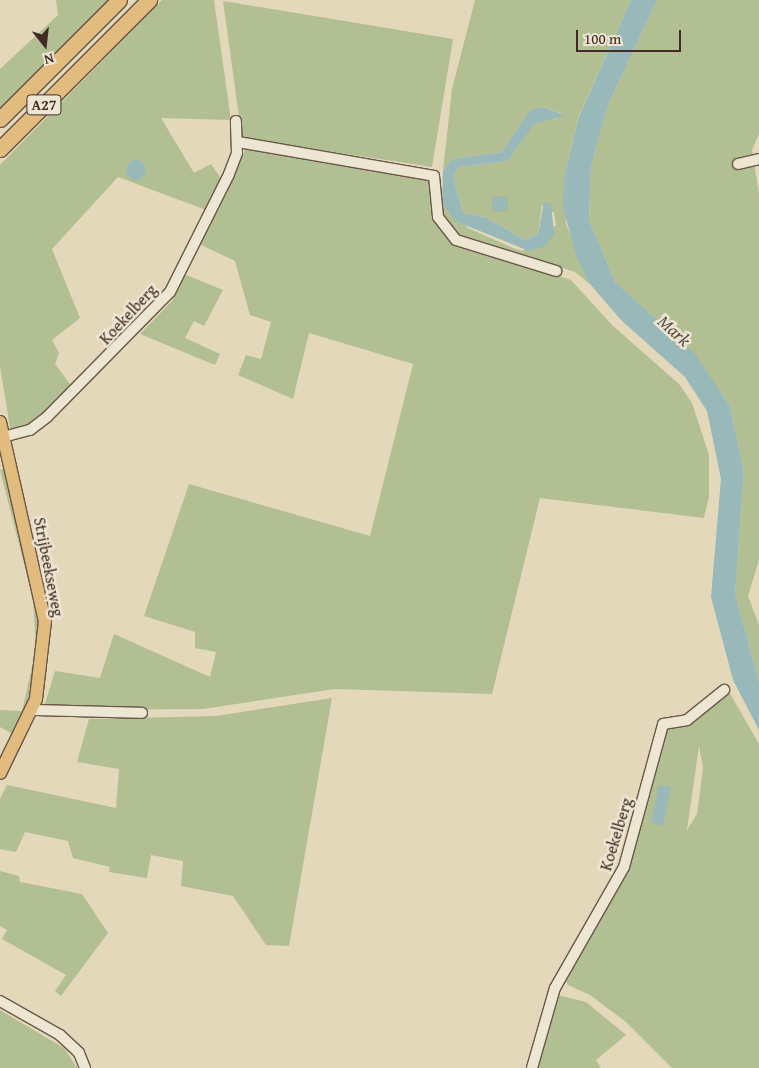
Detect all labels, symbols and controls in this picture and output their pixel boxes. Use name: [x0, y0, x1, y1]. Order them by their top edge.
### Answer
north arrow: [20, 20, 70, 70]
scale bar: [579, 20, 684, 52]
text: 100 m: [584, 28, 621, 49]
text: N: [42, 49, 56, 70]
road number: A27: [25, 92, 63, 118]
street label: Koekelberg: [95, 280, 161, 348]
water label: Mark: [653, 311, 695, 351]
street label: Strijbeekseweg: [30, 516, 68, 618]
street label: Koekelberg: [596, 795, 636, 873]

